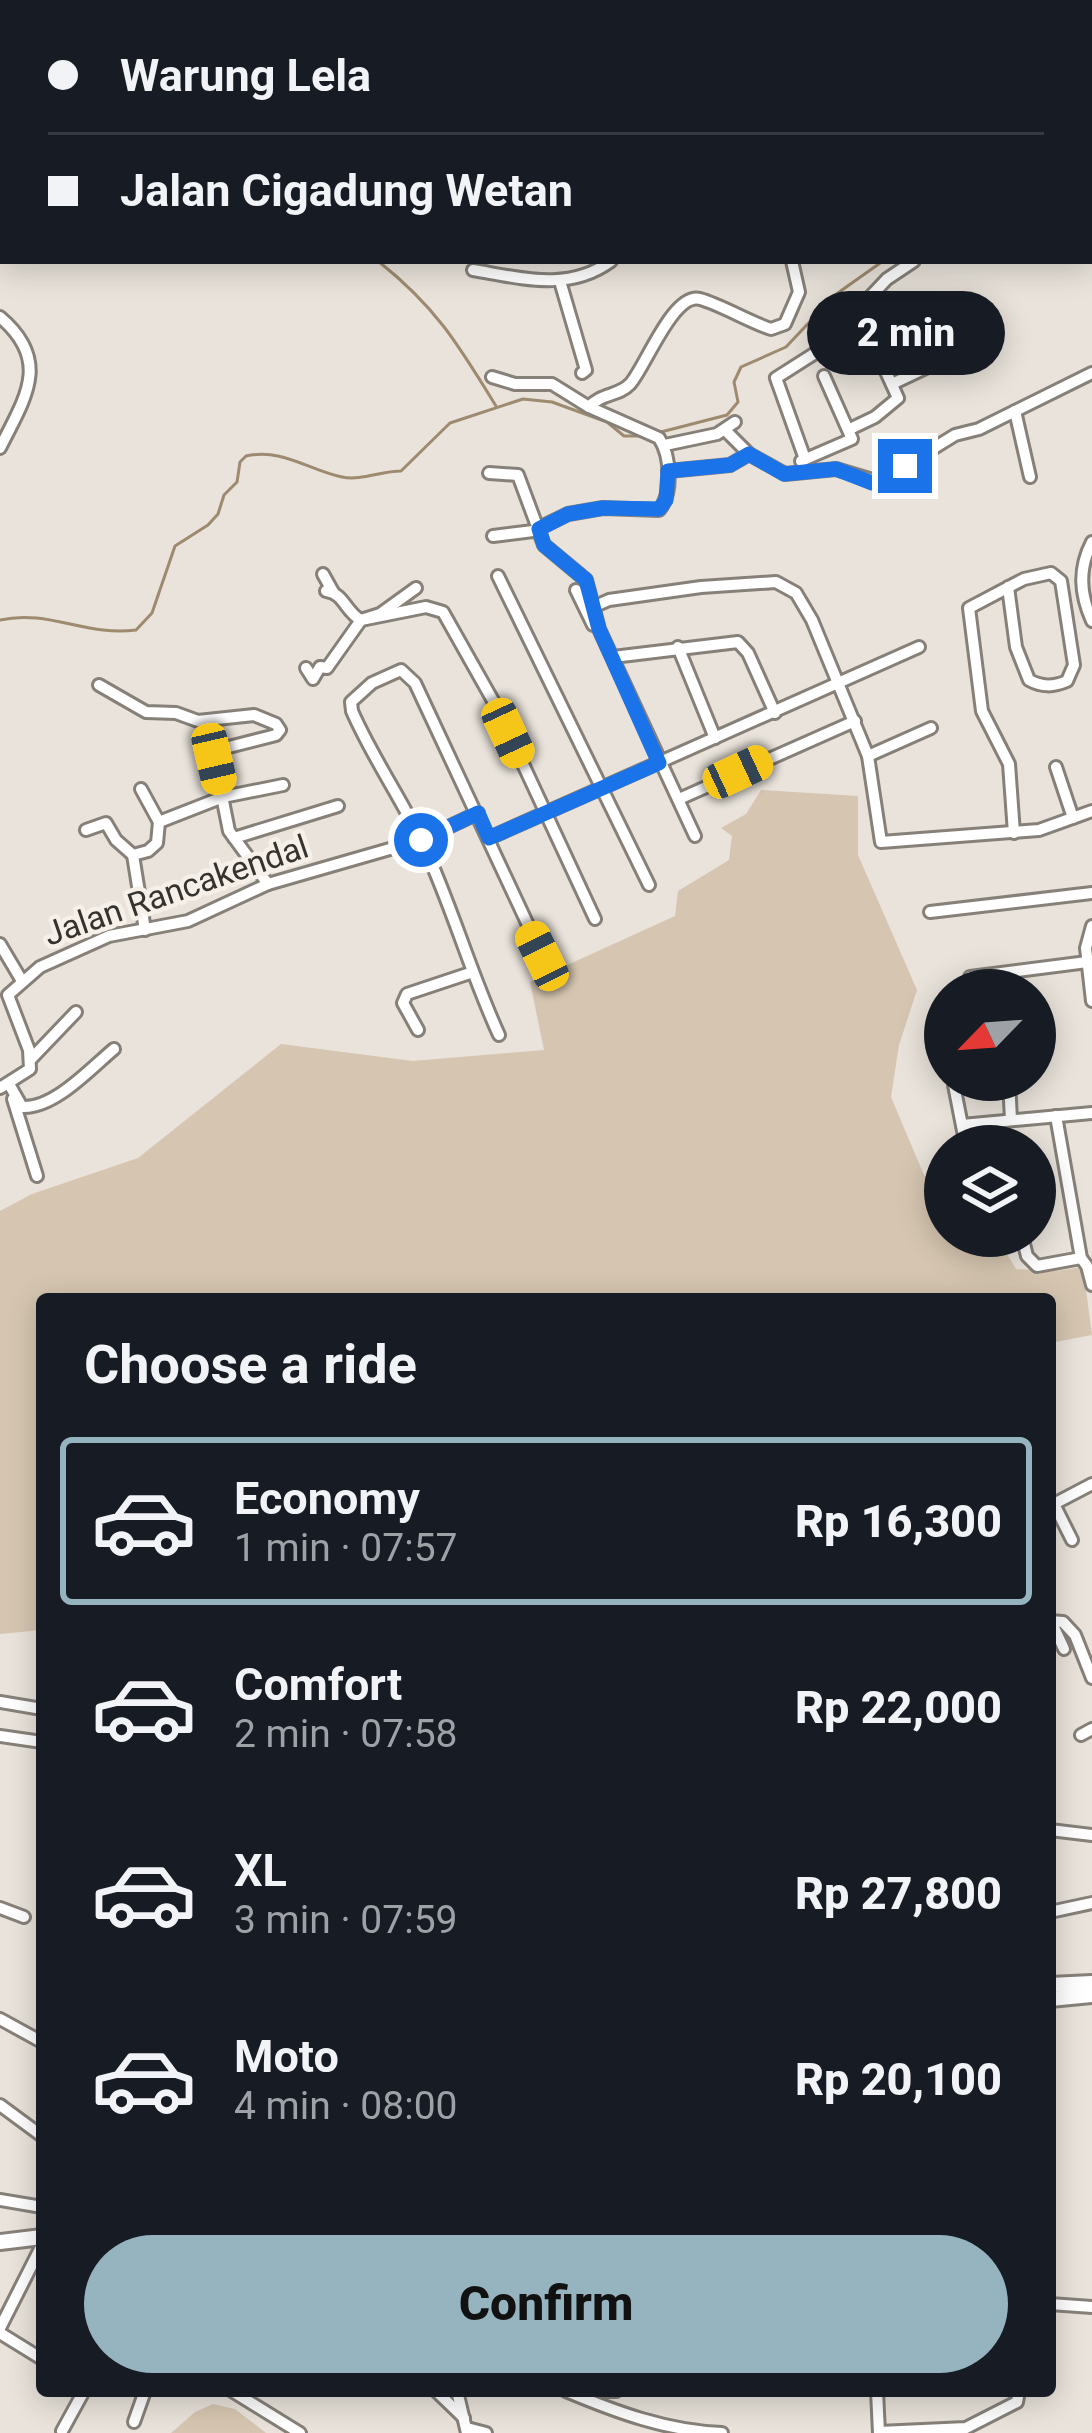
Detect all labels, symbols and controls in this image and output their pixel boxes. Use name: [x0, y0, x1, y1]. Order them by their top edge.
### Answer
text: Warung Lela: [120, 49, 371, 102]
text: Jalan Cigadung Wetan: [120, 164, 573, 217]
callout: 2 min: [806, 292, 1004, 376]
text: 2 min: [857, 310, 955, 356]
route end: [878, 439, 932, 493]
car: [476, 693, 540, 773]
car: [188, 720, 240, 798]
car: [698, 740, 778, 804]
route start: [394, 813, 448, 867]
street label: Jalan Rancakendal: [39, 826, 313, 954]
car: [510, 916, 574, 996]
north arrow: [924, 969, 1056, 1101]
map controls: [924, 969, 1056, 1257]
button: layers: [924, 1125, 1056, 1257]
text: Choose a ride: [84, 1333, 417, 1396]
icon: car: [90, 1467, 198, 1575]
text: Economy: [234, 1472, 420, 1525]
text: Rp 16,300: [795, 1495, 1002, 1548]
text: 1 min · 07:57: [234, 1525, 457, 1571]
icon: car: [90, 1653, 198, 1761]
text: Comfort: [234, 1658, 402, 1711]
text: Rp 22,000: [795, 1681, 1002, 1734]
text: 2 min · 07:58: [234, 1711, 457, 1757]
icon: car: [90, 1839, 198, 1947]
text: XL: [234, 1844, 287, 1897]
text: Rp 27,800: [795, 1867, 1002, 1920]
text: 3 min · 07:59: [234, 1897, 457, 1943]
icon: car: [90, 2025, 198, 2133]
text: Moto: [234, 2030, 339, 2083]
text: Rp 20,100: [795, 2053, 1002, 2106]
text: 4 min · 08:00: [234, 2083, 457, 2129]
button: Confirm: [84, 2235, 1008, 2373]

